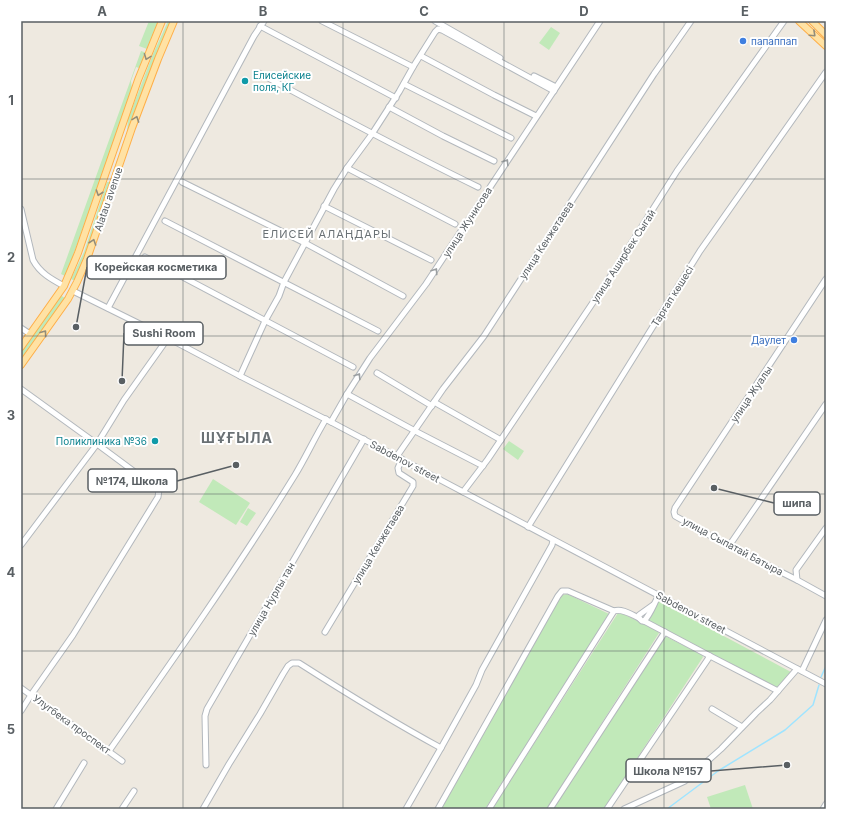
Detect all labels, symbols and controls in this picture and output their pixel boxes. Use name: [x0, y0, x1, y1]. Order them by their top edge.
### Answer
text: A: [97, 3, 107, 19]
text: B: [259, 3, 268, 19]
text: C: [419, 3, 429, 19]
text: D: [579, 3, 589, 19]
text: E: [741, 3, 749, 19]
one-way arrow: [808, 29, 816, 36]
place label: папаппап: [751, 35, 797, 47]
marker: папаппап: [738, 36, 748, 46]
one-way arrow: [144, 54, 152, 61]
place label: Елисейские поля, КГ: [253, 69, 311, 93]
marker: Елисейские поля, КГ: [240, 76, 250, 86]
text: 1: [8, 92, 14, 108]
one-way arrow: [131, 116, 139, 123]
one-way arrow: [501, 160, 508, 167]
street label: Alatau avenue: [91, 165, 125, 233]
street label: улица Жунисова: [440, 185, 494, 259]
one-way arrow: [95, 189, 103, 196]
street label: улица Кенжетаева: [516, 199, 576, 281]
street label: улица Аширбек Сыгай: [588, 207, 658, 305]
district label: ЕЛИСЕЙ АЛАҢДАРЫ: [262, 227, 392, 241]
one-way arrow: [88, 239, 97, 246]
text: 2: [7, 249, 15, 265]
callout: Корейская косметика: [87, 256, 226, 279]
text: Корейская косметика: [95, 260, 218, 274]
street label: Тарғап көшесі: [648, 263, 696, 329]
one-way arrow: [430, 268, 438, 275]
callout: Sushi Room: [124, 322, 203, 345]
text: Sushi Room: [132, 326, 196, 340]
one-way arrow: [39, 331, 46, 338]
place label: Даулет: [751, 334, 786, 346]
marker: Даулет: [789, 335, 799, 345]
street label: улица Жуалы: [728, 364, 774, 424]
one-way arrow: [354, 373, 361, 380]
text: 3: [7, 407, 15, 423]
district label: ШҰҒЫЛА: [201, 429, 273, 446]
place label: Поликлиника №36: [56, 435, 147, 447]
marker: Поликлиника №36: [150, 436, 160, 446]
street label: Sabdenov street: [368, 438, 443, 485]
callout: №174, Школа: [88, 469, 177, 492]
text: №174, Школа: [96, 474, 168, 488]
callout: шипа: [774, 492, 820, 515]
text: шипа: [782, 496, 812, 510]
street label: улица Кенжетаева: [350, 502, 406, 586]
street label: улица Сыпатай Батыра: [681, 514, 785, 578]
street label: улица Нурлы тан: [245, 560, 297, 638]
text: 4: [7, 564, 16, 580]
street label: Sabdenov street: [654, 589, 729, 636]
street label: Улугбека проспект: [31, 692, 113, 756]
text: 5: [7, 721, 15, 737]
callout: Школа №157: [626, 759, 711, 782]
text: Школа №157: [633, 764, 703, 778]

